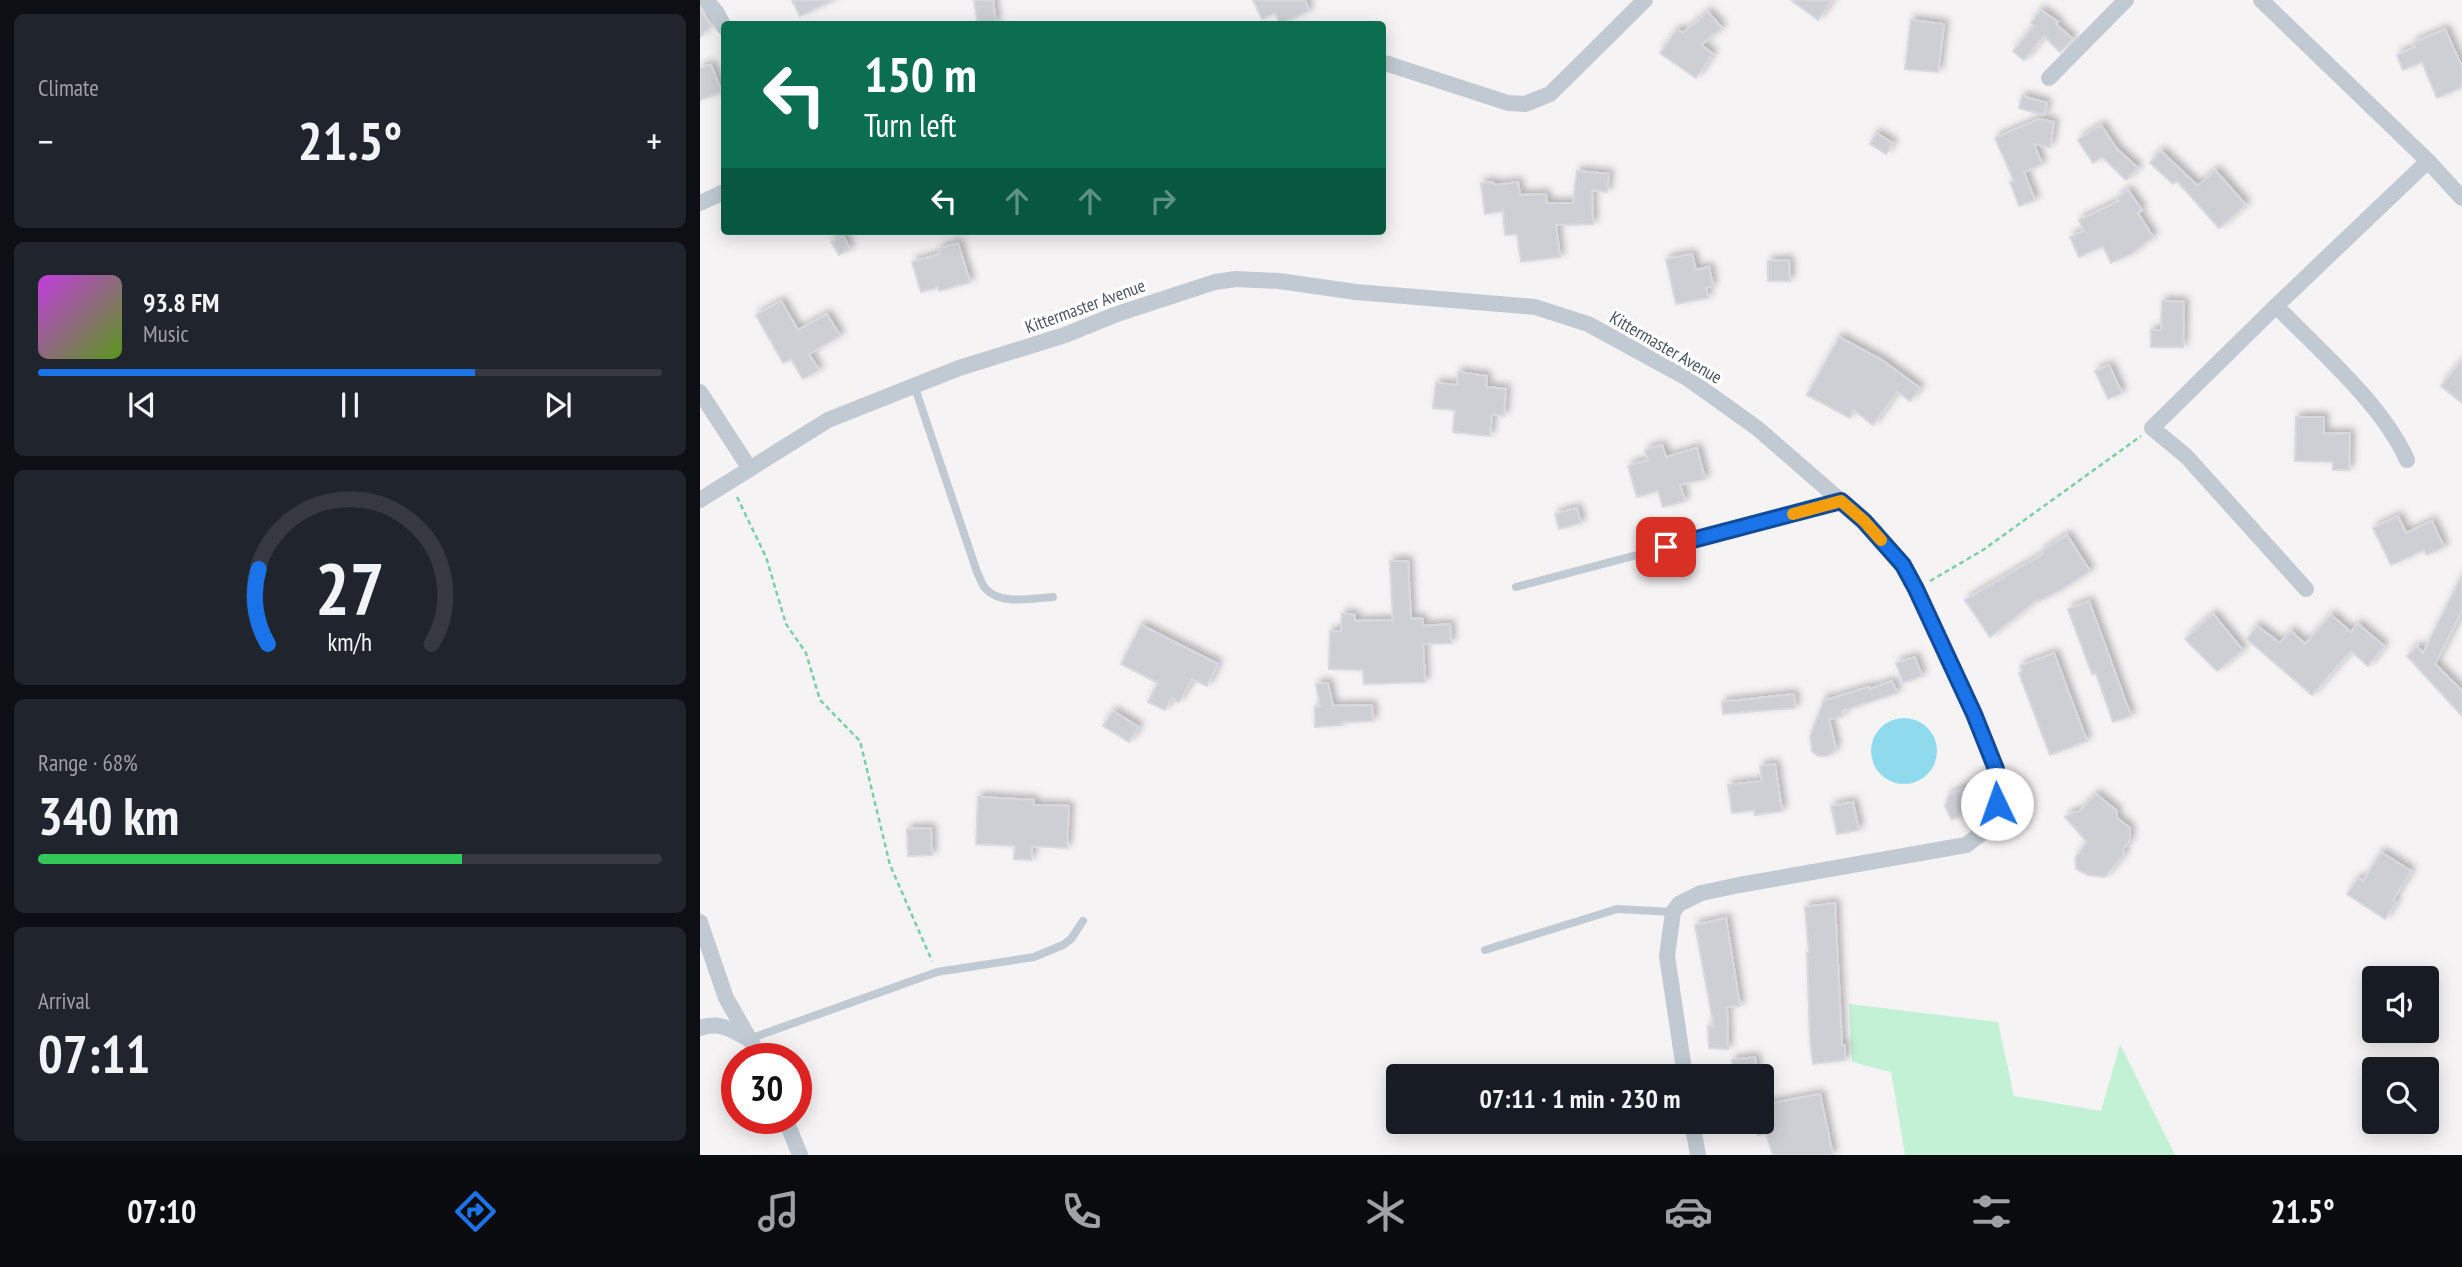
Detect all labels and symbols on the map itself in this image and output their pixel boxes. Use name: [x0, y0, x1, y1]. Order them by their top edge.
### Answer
street label: Kittermaster Avenue: [1022, 274, 1148, 338]
street label: Kittermaster Avenue: [1606, 306, 1726, 388]
pin: [1636, 517, 1696, 577]
position arrow: [1960, 767, 2034, 841]
speed limit sign: 30: [721, 1043, 812, 1134]

